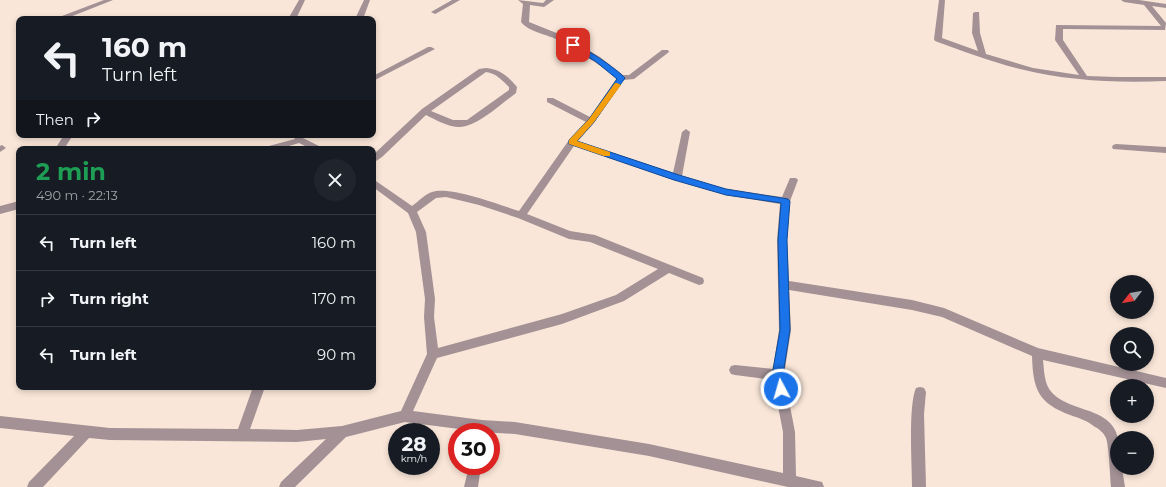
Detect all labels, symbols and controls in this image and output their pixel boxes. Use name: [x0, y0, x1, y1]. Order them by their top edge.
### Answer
pin: [556, 28, 590, 62]
text: 160 m: [102, 30, 187, 64]
icon: left: [36, 32, 88, 84]
icon: arrive: [562, 34, 584, 56]
text: Turn left: [102, 64, 177, 86]
icon: right: [82, 108, 104, 130]
text: Then: [36, 110, 74, 129]
text: 2 min: [36, 157, 106, 186]
button: close: [314, 159, 356, 201]
text: 490 m · 22:13: [36, 187, 118, 203]
icon: left: [36, 232, 58, 254]
text: Turn left: [70, 233, 137, 252]
text: 160 m: [312, 233, 356, 252]
north arrow: [1110, 275, 1154, 319]
map controls: [1110, 275, 1154, 475]
icon: right: [36, 288, 58, 310]
text: Turn right: [70, 289, 149, 308]
text: 170 m: [312, 289, 356, 308]
button: search: [1110, 327, 1154, 371]
icon: left: [36, 344, 58, 366]
text: Turn left: [70, 345, 137, 364]
text: 90 m: [317, 345, 356, 364]
position arrow: [760, 368, 802, 410]
button: +: [1110, 379, 1154, 423]
speed limit sign: 30: [448, 423, 500, 475]
button: −: [1110, 431, 1154, 475]
text: 28: [402, 432, 427, 456]
text: km/h: [401, 452, 427, 465]

